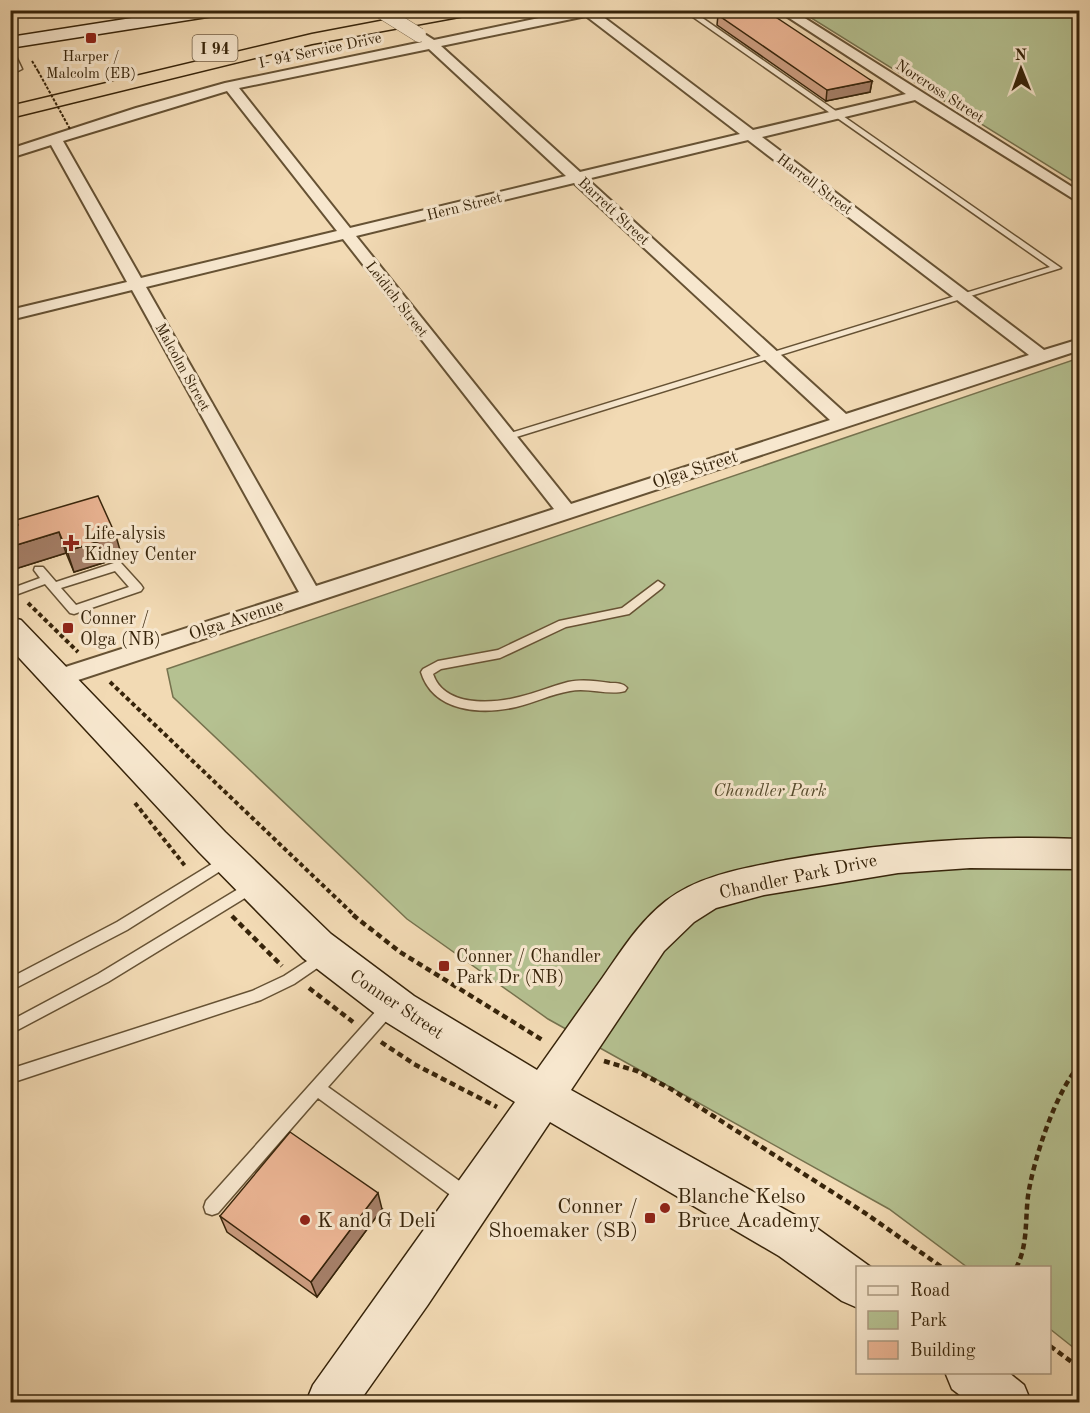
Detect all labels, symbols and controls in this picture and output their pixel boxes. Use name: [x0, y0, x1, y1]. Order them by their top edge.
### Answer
marker: Harper / Malcolm (EB): [84, 31, 98, 45]
street label: I- 94 Service Drive: [257, 31, 383, 72]
road number: I 94: [192, 35, 238, 61]
north arrow: [991, 39, 1051, 99]
text: N: [1015, 48, 1028, 64]
place label: Harper / Malcolm (EB): [46, 50, 136, 82]
street label: Norcross Street: [892, 58, 986, 126]
street label: Harrell Street: [773, 152, 855, 218]
street label: Barrett Street: [574, 175, 652, 249]
street label: Hern Street: [425, 191, 503, 224]
street label: Leidich Street: [362, 259, 430, 341]
street label: Malcolm Street: [151, 321, 212, 414]
street label: Olga Street: [650, 448, 740, 492]
place label: Life-alysis Kidney Center: [84, 525, 197, 564]
marker: Life-alysis Kidney Center: [62, 534, 80, 552]
street label: Olga Avenue: [187, 596, 286, 644]
place label: Conner / Olga (NB): [80, 610, 161, 649]
marker: Conner / Olga (NB): [61, 621, 75, 635]
park label: Chandler Park: [713, 782, 827, 800]
street label: Chandler Park Drive: [718, 851, 879, 902]
place label: Conner / Chandler Park Dr (NB): [456, 948, 601, 987]
marker: Conner / Chandler Park Dr (NB): [437, 959, 451, 973]
street label: Conner Street: [346, 967, 447, 1043]
place label: Blanche Kelso Bruce Academy: [677, 1187, 820, 1232]
place label: Conner / Shoemaker (SB): [488, 1197, 638, 1242]
marker: Blanche Kelso Bruce Academy: [658, 1201, 672, 1215]
place label: K and G Deli: [317, 1211, 436, 1232]
marker: Conner / Shoemaker (SB): [643, 1211, 657, 1225]
marker: K and G Deli: [298, 1213, 312, 1227]
legend: [856, 1266, 1051, 1374]
text: Road: [910, 1282, 950, 1300]
text: Park: [910, 1312, 947, 1330]
text: Building: [910, 1342, 976, 1360]

